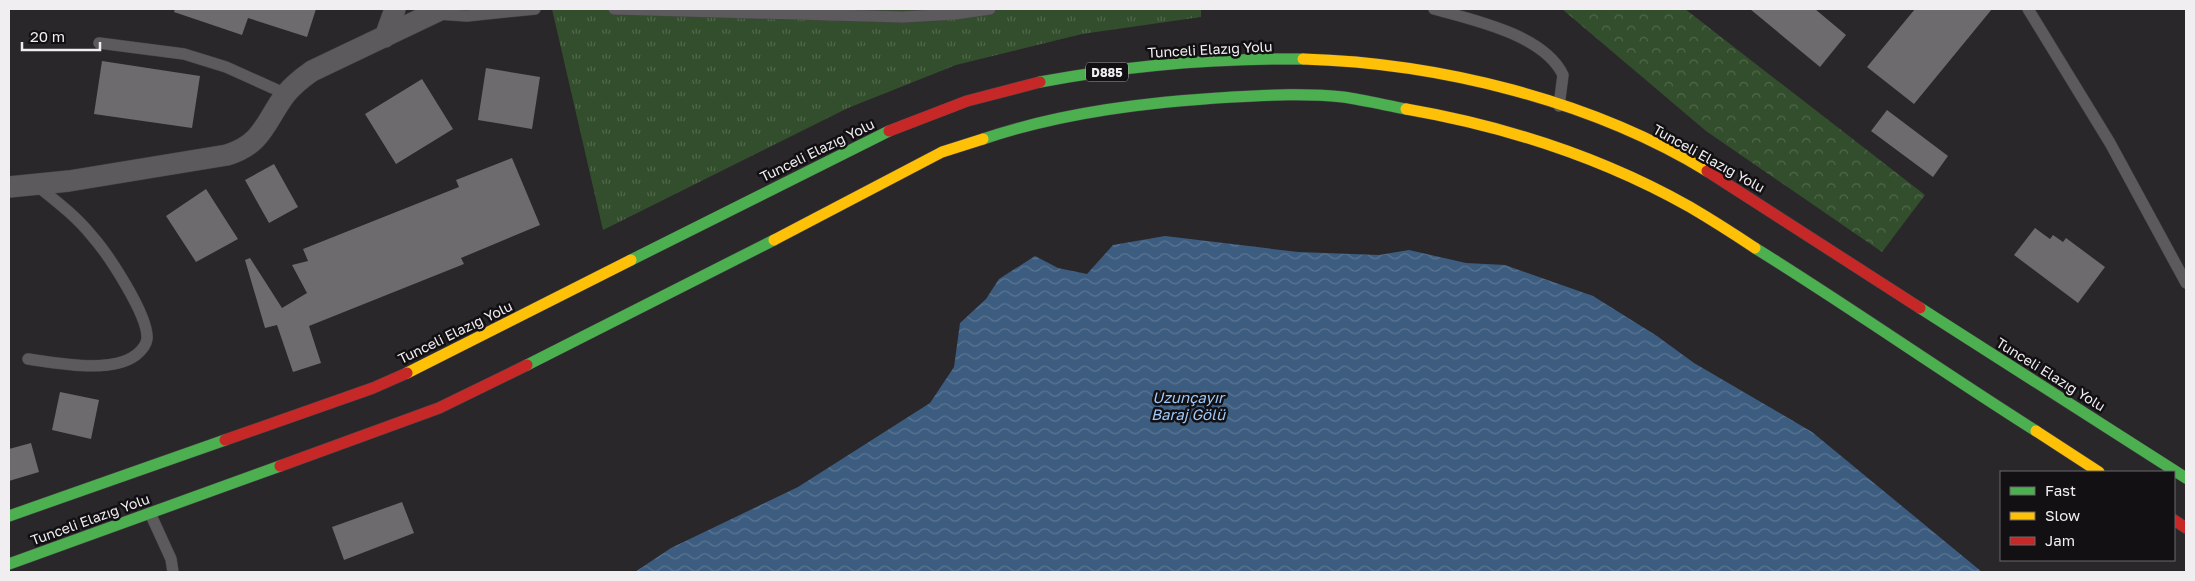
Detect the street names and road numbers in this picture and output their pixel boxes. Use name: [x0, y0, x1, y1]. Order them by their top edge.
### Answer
street label: Tunceli Elazığ Yolu: [1147, 37, 1273, 61]
road number: D885: [1086, 62, 1128, 82]
street label: Tunceli Elazığ Yolu: [757, 115, 877, 185]
street label: Tunceli Elazığ Yolu: [1650, 120, 1768, 196]
street label: Tunceli Elazığ Yolu: [395, 297, 515, 367]
street label: Tunceli Elazığ Yolu: [1993, 334, 2109, 414]
street label: Tunceli Elazığ Yolu: [28, 490, 152, 548]

